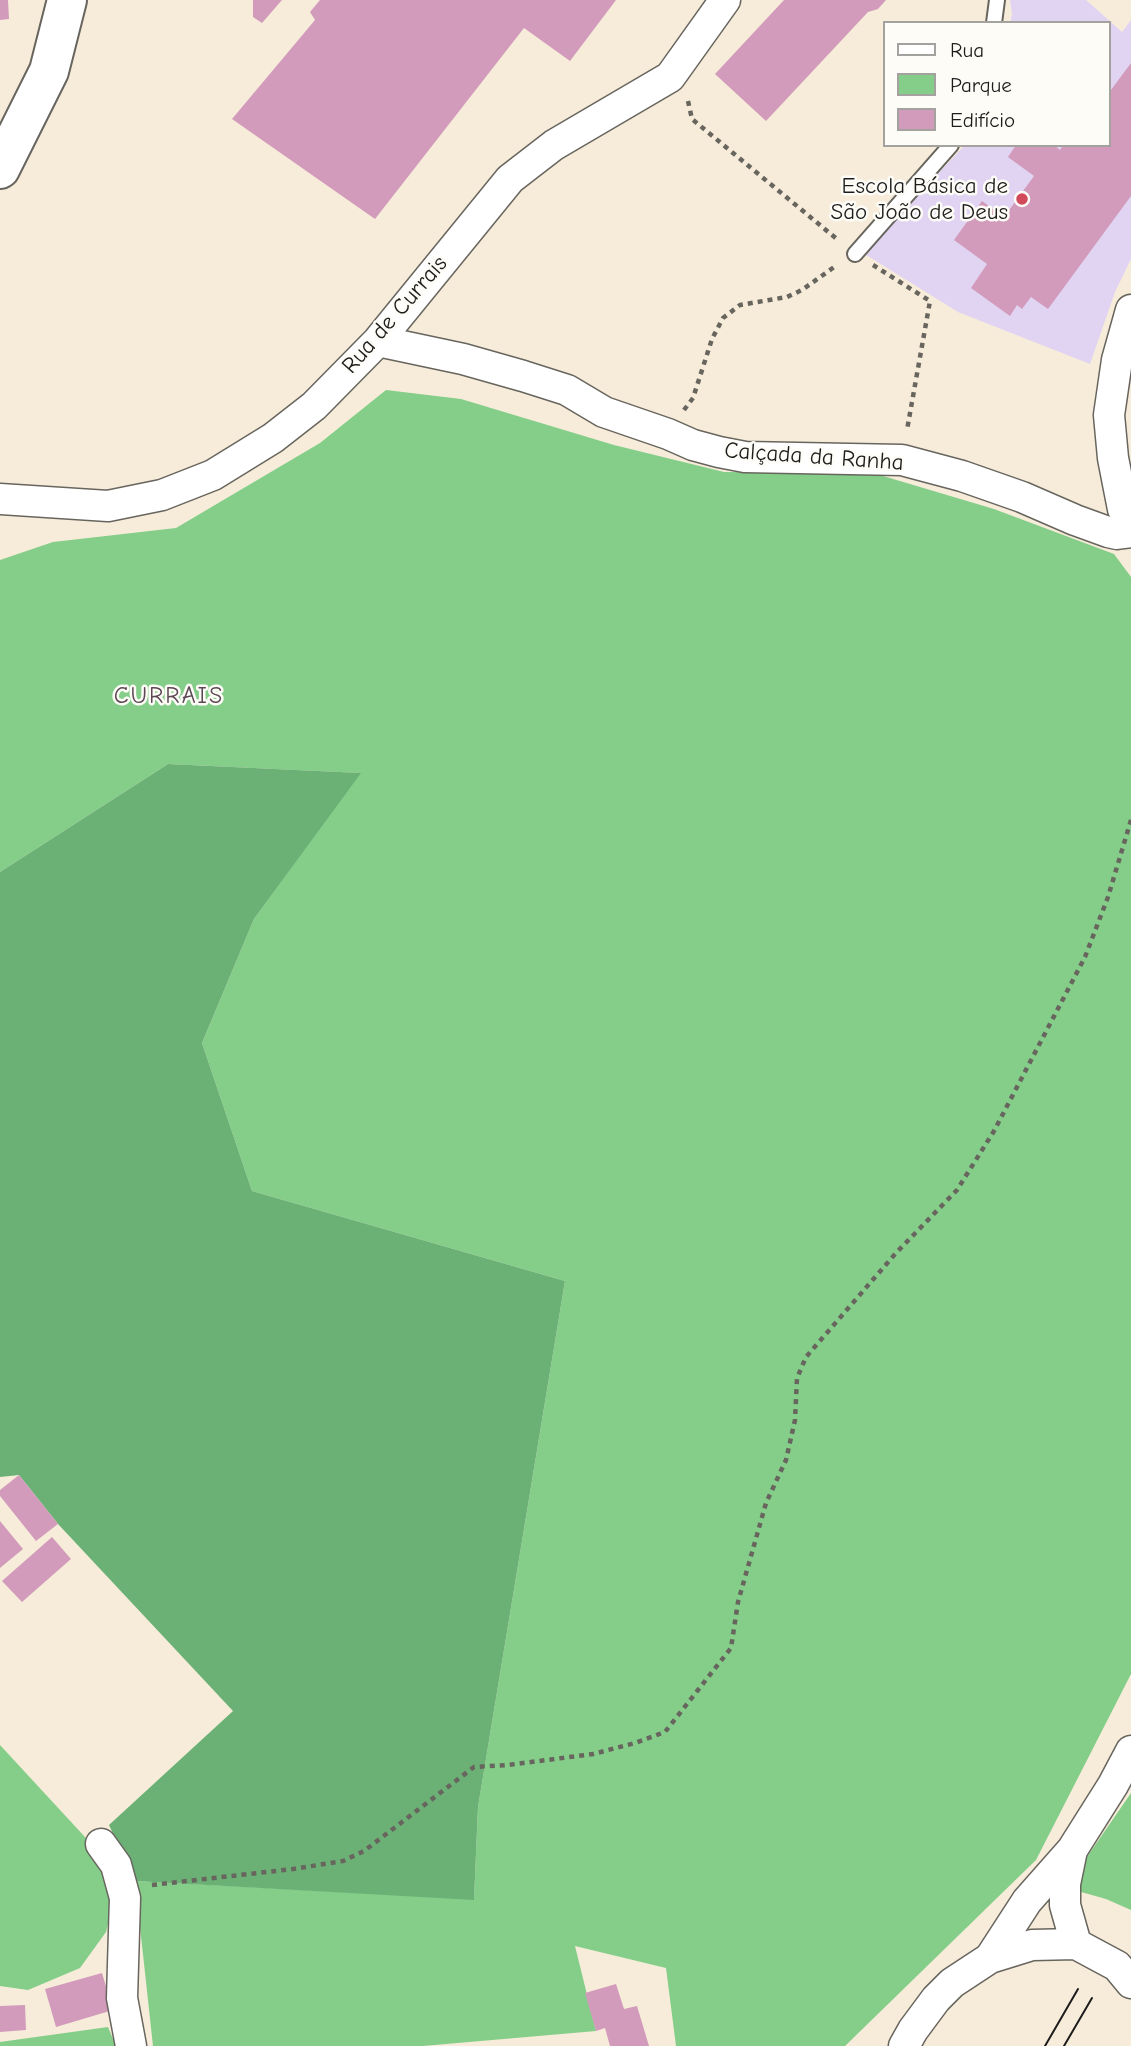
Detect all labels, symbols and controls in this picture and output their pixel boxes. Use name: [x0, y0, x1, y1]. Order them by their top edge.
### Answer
legend: [883, 21, 1110, 147]
text: Rua: [950, 38, 984, 62]
text: Parque: [950, 73, 1012, 97]
text: Edifício: [950, 108, 1015, 132]
place label: Escola Básica de São João de Deus: [830, 172, 1008, 226]
marker: Escola Básica de São João de Deus: [1014, 191, 1030, 207]
street label: Rua de Currais: [336, 251, 454, 379]
street label: Calçada da Ranha: [723, 437, 905, 477]
district label: CURRAIS: [115, 682, 223, 710]

